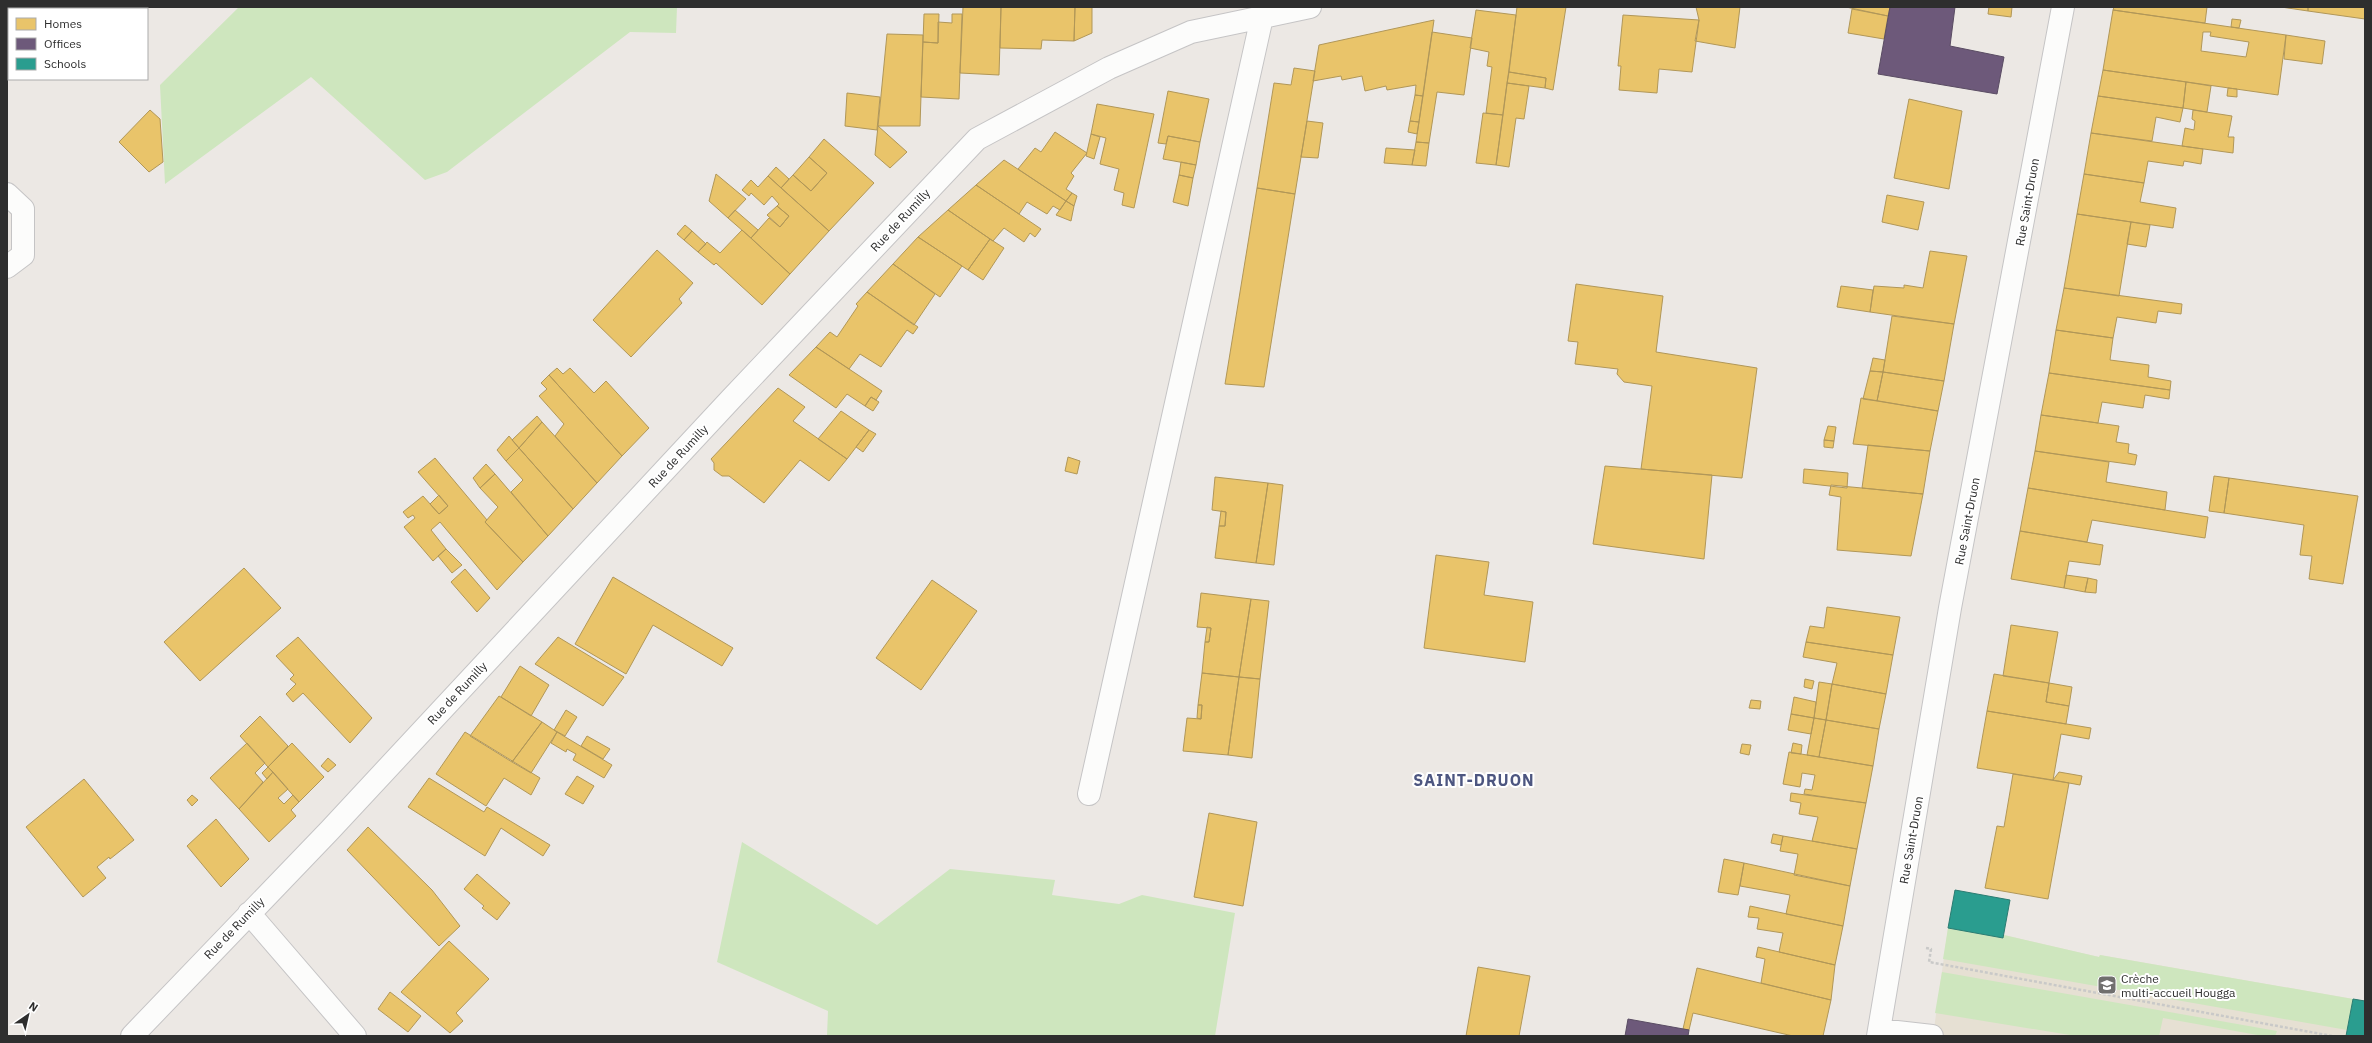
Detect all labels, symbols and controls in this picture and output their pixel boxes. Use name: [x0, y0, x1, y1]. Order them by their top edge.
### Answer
legend: [8, 8, 148, 80]
text: Homes: [44, 16, 82, 31]
text: Offices: [44, 36, 82, 51]
text: Schools: [44, 56, 87, 71]
street label: Rue Saint-Druon: [2012, 157, 2042, 247]
street label: Rue de Rumilly: [867, 185, 933, 255]
street label: Rue de Rumilly: [645, 421, 711, 491]
street label: Rue Saint-Druon: [1951, 476, 1983, 566]
street label: Rue de Rumilly: [424, 658, 490, 728]
district label: SAINT-DRUON: [1413, 770, 1535, 790]
street label: Rue Saint-Druon: [1896, 795, 1926, 885]
street label: Rue de Rumilly: [201, 894, 267, 962]
place label: Crèche multi-accueil Hougga: [2121, 971, 2236, 1000]
school or university icon: Crèche multi-accueil Hougga: [2096, 974, 2118, 996]
north arrow: [8, 995, 48, 1035]
text: N: [26, 999, 41, 1015]

